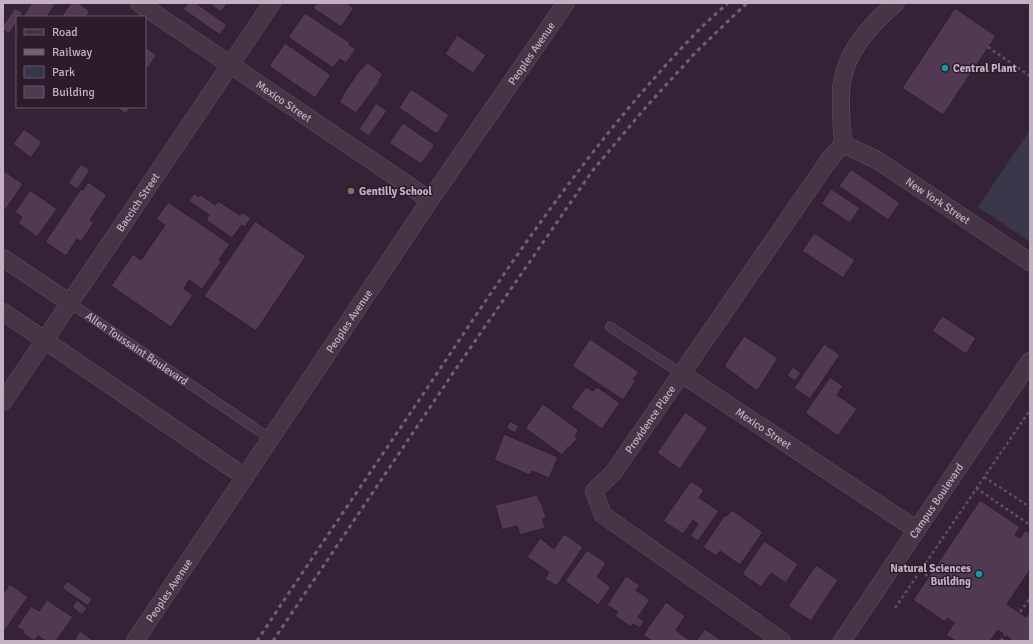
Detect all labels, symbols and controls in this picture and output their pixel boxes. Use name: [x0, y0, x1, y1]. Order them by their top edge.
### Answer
legend: [16, 16, 146, 108]
street label: Peoples Avenue: [506, 20, 558, 87]
text: Road: [52, 25, 78, 40]
text: Railway: [52, 45, 92, 60]
place label: Central Plant: [953, 62, 1017, 75]
marker: Central Plant: [940, 63, 950, 73]
text: Park: [52, 65, 75, 80]
street label: Mexico Street: [253, 78, 314, 125]
text: Building: [52, 85, 95, 100]
street label: Baccich Street: [114, 171, 163, 234]
street label: New York Street: [903, 175, 973, 227]
place label: Gentilly School: [359, 185, 432, 198]
marker: Gentilly School: [346, 186, 356, 196]
street label: Peoples Avenue: [324, 287, 375, 355]
street label: Allen Toussaint Boulevard: [83, 310, 191, 388]
street label: Providence Place: [623, 383, 678, 456]
street label: Mexico Street: [733, 405, 794, 452]
street label: Campus Boulevard: [907, 461, 966, 541]
street label: Peoples Avenue: [144, 556, 195, 625]
place label: Natural Sciences Building: [890, 562, 971, 588]
marker: Natural Sciences Building: [974, 569, 984, 579]

